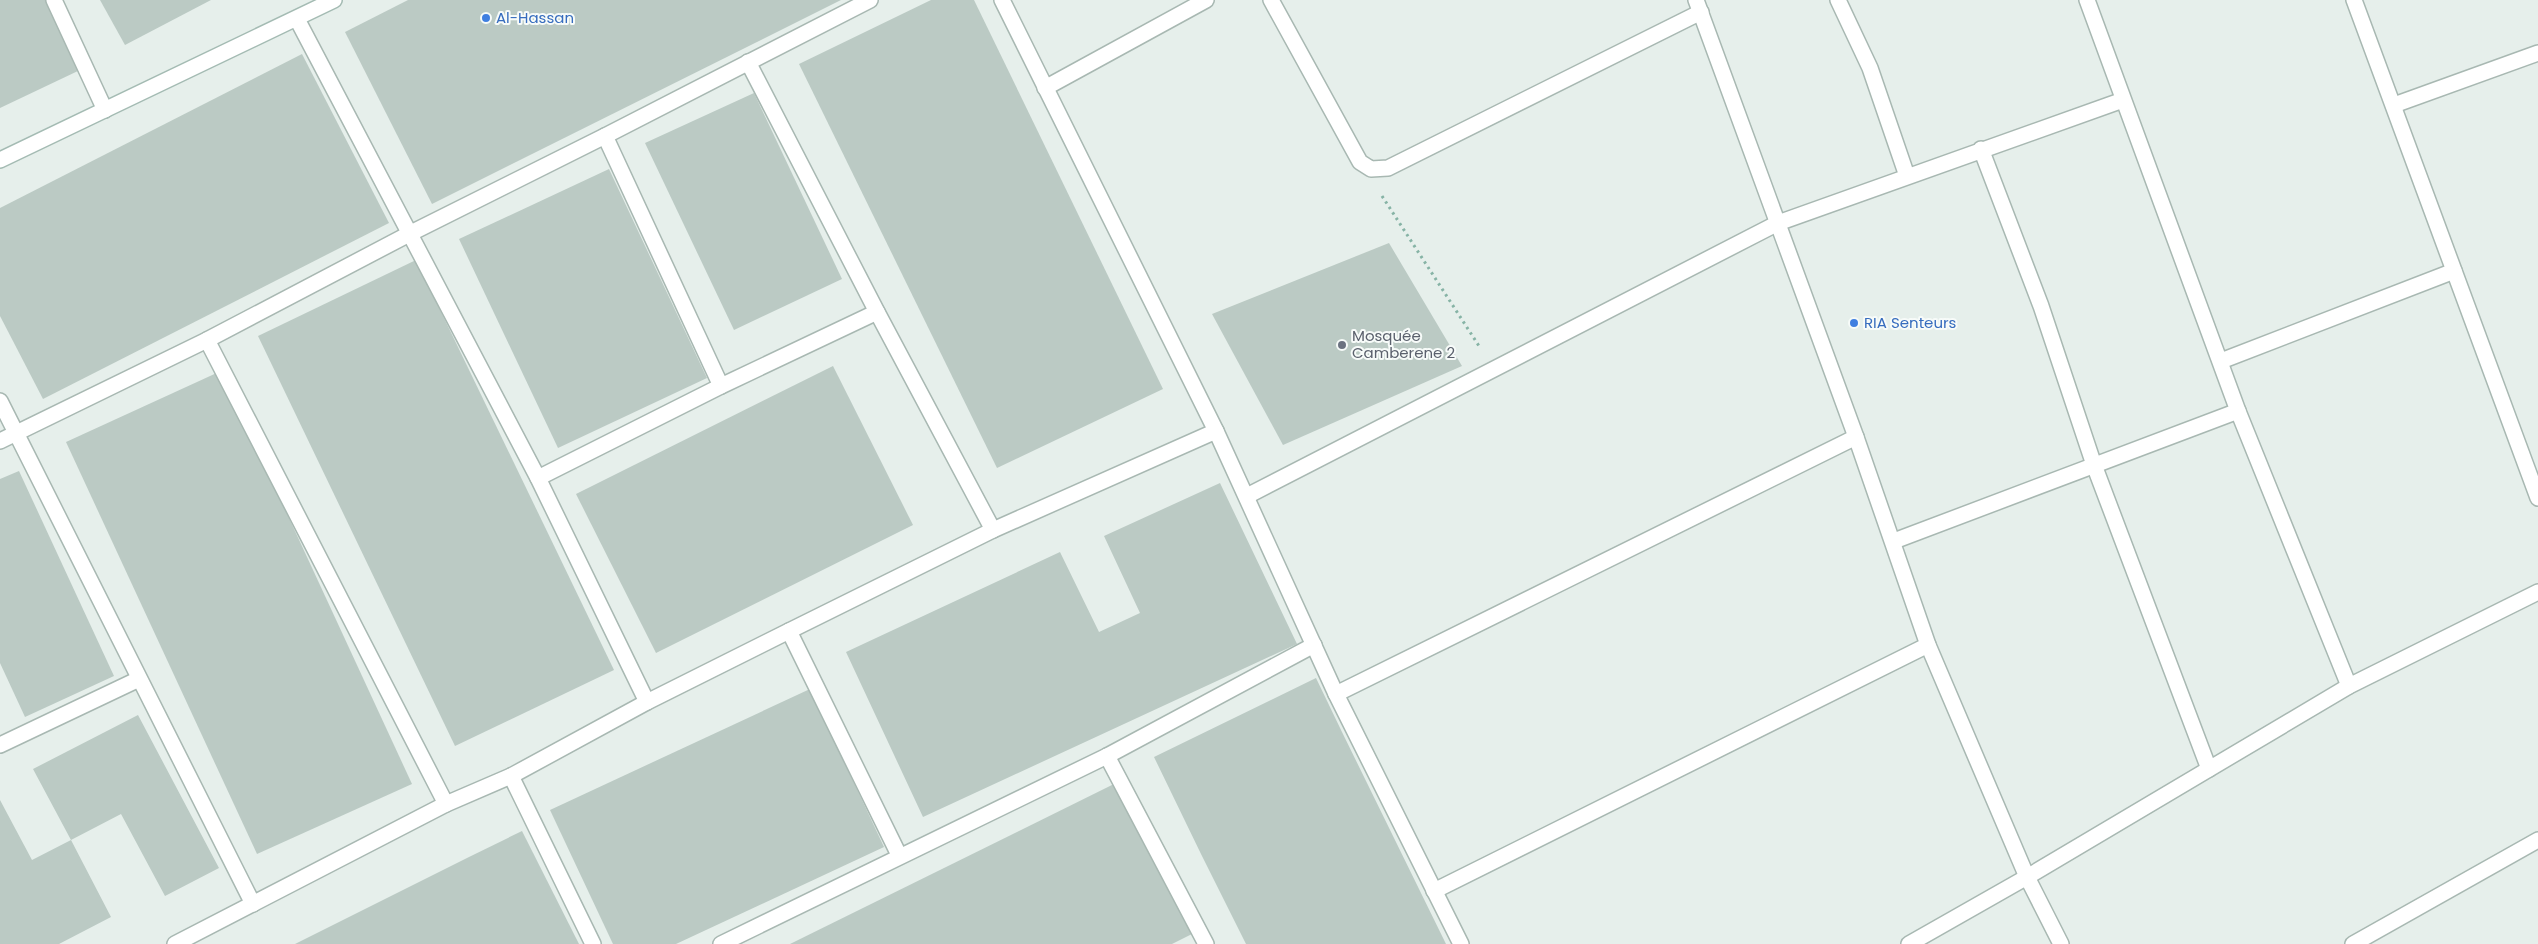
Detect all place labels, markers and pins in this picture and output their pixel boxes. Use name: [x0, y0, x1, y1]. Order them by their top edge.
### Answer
place label: Al-Hassan: [496, 7, 574, 28]
marker: Al-Hassan: [480, 12, 492, 24]
place label: RIA Senteurs: [1864, 312, 1957, 333]
marker: RIA Senteurs: [1848, 317, 1860, 329]
place label: Mosquée Camberene 2: [1352, 325, 1455, 363]
marker: Mosquée Camberene 2: [1336, 339, 1348, 351]

